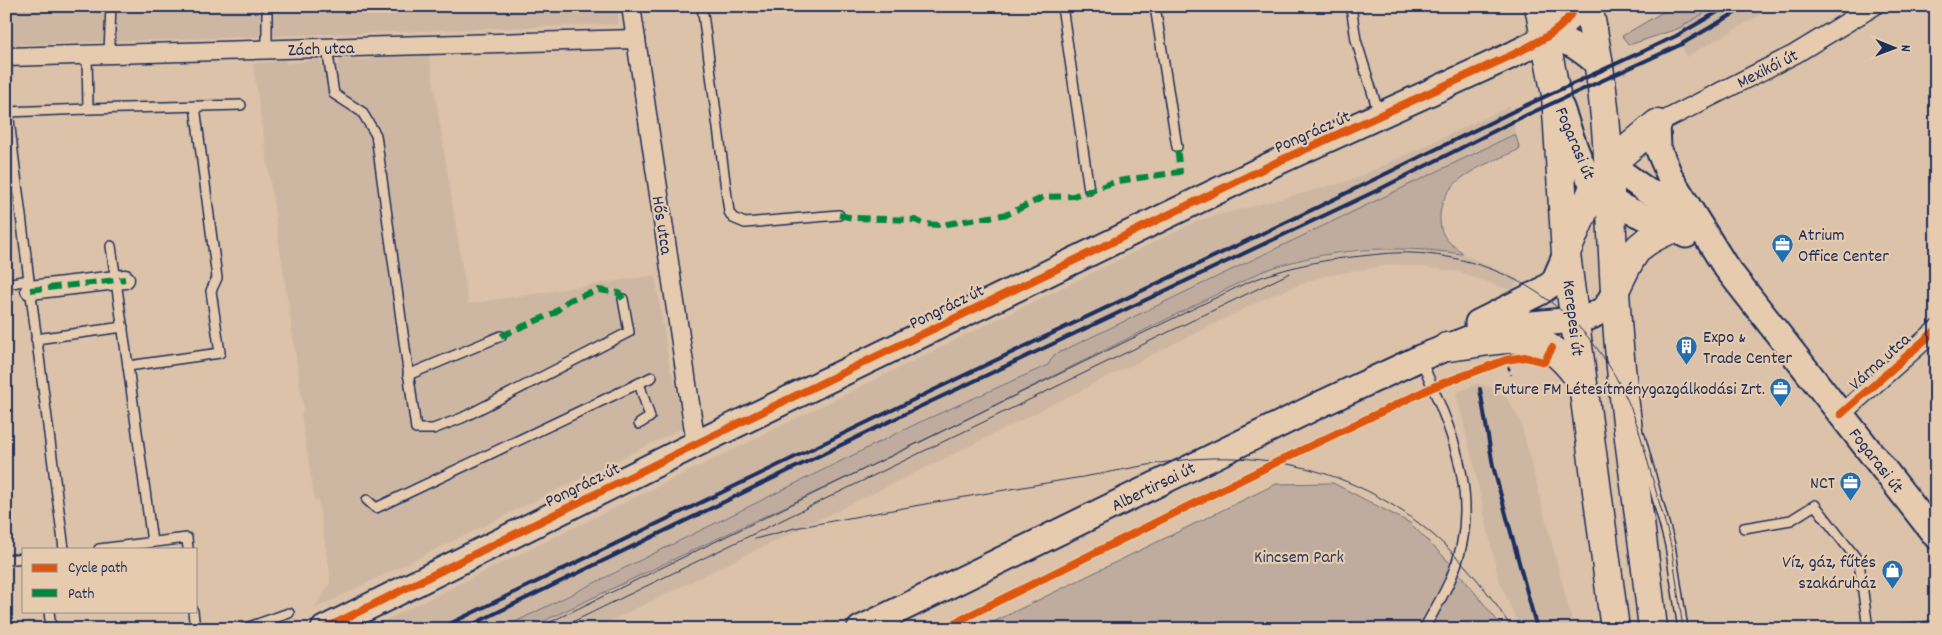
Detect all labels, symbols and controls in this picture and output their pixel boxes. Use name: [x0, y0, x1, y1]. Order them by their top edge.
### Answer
north arrow: [1870, 22, 1920, 72]
street label: Zách utca: [287, 37, 355, 64]
street label: Mexikói út: [1733, 44, 1803, 96]
text: N: [1895, 45, 1915, 52]
street label: Fogarasi út: [1547, 104, 1600, 185]
street label: Pongrácz út: [1271, 105, 1355, 161]
street label: Hős utca: [644, 194, 678, 257]
place label: Atrium Office Center: [1798, 224, 1889, 270]
office icon: Atrium Office Center: [1770, 232, 1794, 263]
street label: Pongrácz út: [905, 279, 989, 337]
street label: Kerepesi út: [1554, 279, 1589, 358]
place label: Expo & Trade Center: [1703, 326, 1792, 372]
street label: Várna utca: [1844, 328, 1917, 397]
building icon: Expo & Trade Center: [1675, 334, 1699, 365]
office icon: Future FM Létesítménygazgálkodási Zrt.: [1769, 376, 1793, 407]
place label: Future FM Létesítménygazgálkodási Zrt.: [1494, 378, 1765, 403]
street label: Fogarasi út: [1842, 424, 1909, 500]
street label: Pongrácz út: [541, 457, 625, 515]
street label: Albertirsai út: [1108, 457, 1201, 519]
office icon: NCT: [1839, 470, 1863, 501]
place label: NCT: [1810, 472, 1835, 497]
park label: Kincsem Park: [1254, 546, 1344, 571]
legend: [22, 548, 198, 612]
place label: Víz, gáz, fűtés szakáruház: [1782, 551, 1876, 597]
text: Cycle path: [68, 558, 128, 580]
shop icon: Víz, gáz, fűtés szakáruház: [1880, 559, 1904, 590]
text: Path: [68, 584, 94, 606]

